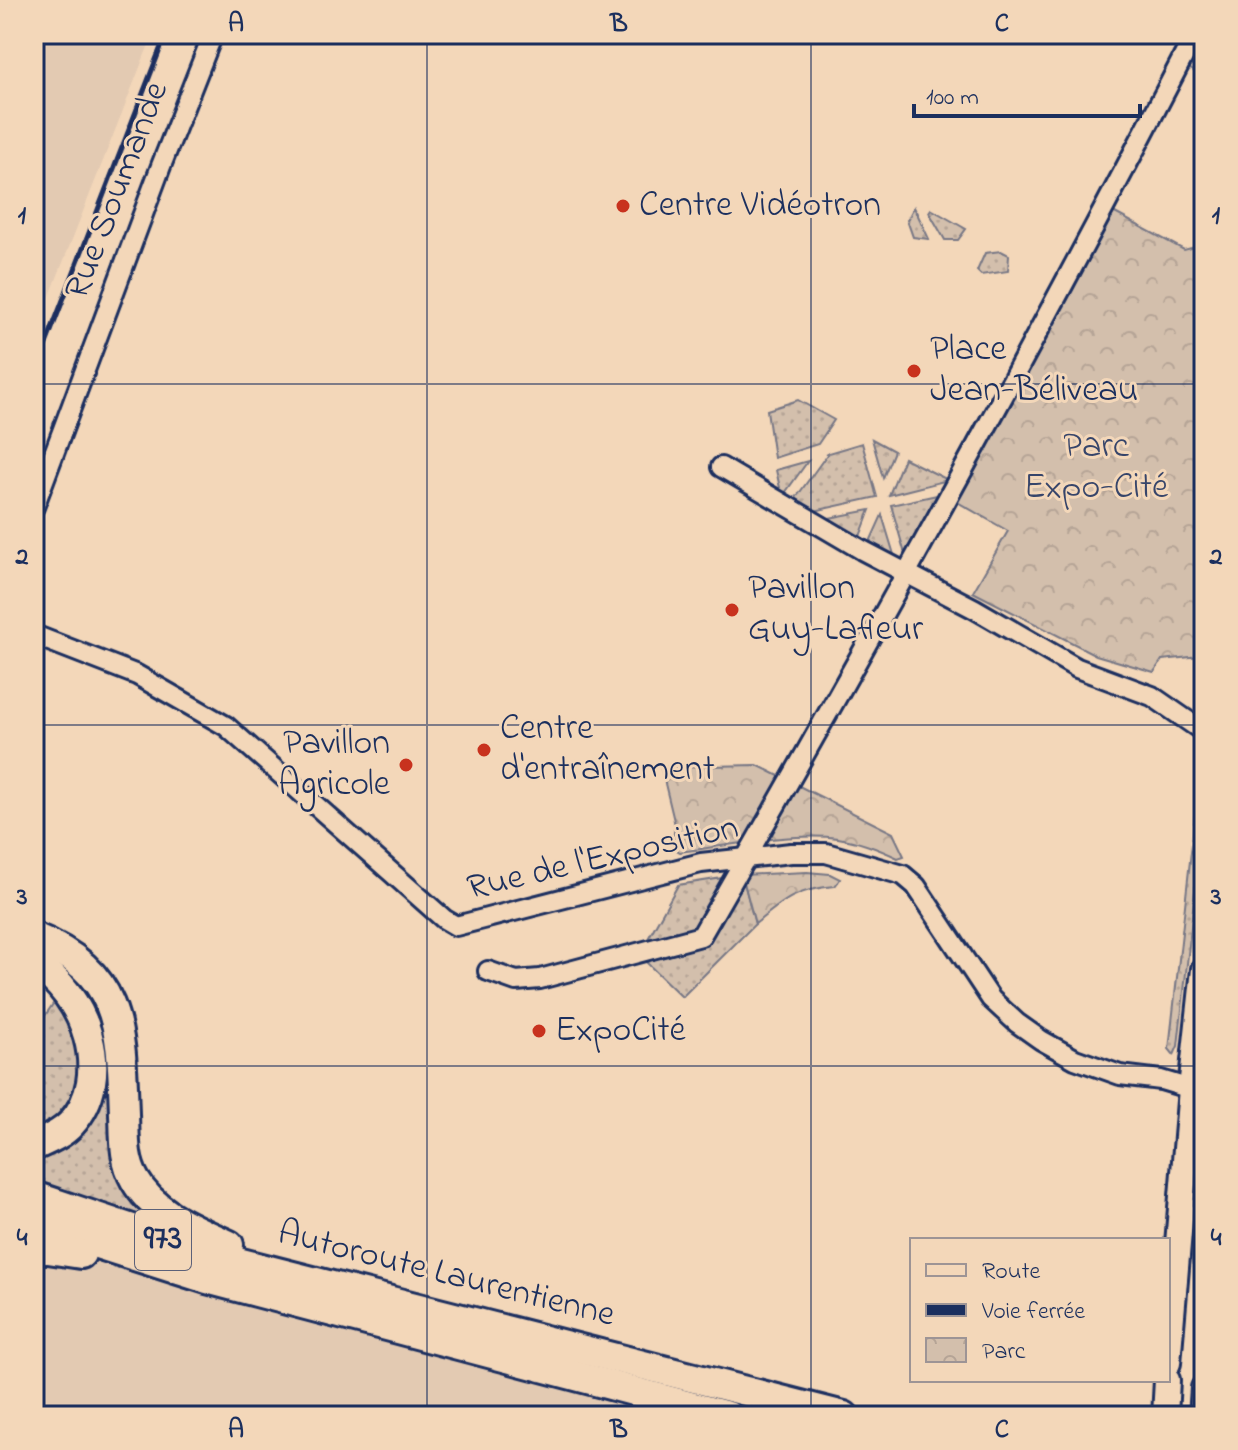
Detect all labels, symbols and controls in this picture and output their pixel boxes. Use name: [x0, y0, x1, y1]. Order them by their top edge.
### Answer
text: A: [228, 6, 244, 44]
text: B: [609, 6, 628, 44]
text: C: [995, 6, 1009, 44]
scale bar: [914, 68, 1140, 118]
street label: Rue Soumande: [52, 74, 184, 308]
text: 100 m: [926, 81, 979, 116]
place label: Centre Vidéotron: [639, 180, 881, 233]
marker: Centre Vidéotron: [614, 197, 632, 215]
text: 1: [18, 198, 27, 236]
text: 1: [1212, 198, 1221, 236]
place label: Place Jean-Béliveau: [930, 324, 1138, 418]
marker: Place Jean-Béliveau: [905, 362, 923, 380]
park label: Parc Expo-Cité: [1024, 421, 1169, 515]
text: 2: [15, 539, 29, 577]
text: 2: [1209, 539, 1223, 577]
place label: Pavillon Guy-Lafleur: [748, 563, 924, 657]
marker: Pavillon Guy-Lafleur: [723, 601, 741, 619]
place label: Centre d'entraînement: [500, 703, 715, 797]
place label: Pavillon Agricole: [278, 718, 391, 812]
marker: Centre d'entraînement: [475, 741, 493, 759]
marker: Pavillon Agricole: [397, 756, 415, 774]
street label: Rue de l'Exposition: [462, 802, 744, 916]
text: 3: [16, 879, 28, 917]
text: 3: [1210, 879, 1222, 917]
place label: ExpoCité: [555, 1005, 687, 1058]
marker: ExpoCité: [530, 1022, 548, 1040]
street label: Autoroute Laurentienne: [272, 1207, 621, 1343]
road number: 973: [135, 1210, 191, 1270]
text: 4: [17, 1220, 28, 1258]
text: 4: [1211, 1220, 1222, 1258]
legend: [910, 1238, 1170, 1382]
text: Route: [982, 1255, 1040, 1290]
text: Voie ferrée: [981, 1295, 1085, 1330]
text: Parc: [982, 1335, 1026, 1370]
text: A: [228, 1412, 244, 1450]
text: B: [609, 1412, 628, 1450]
text: C: [995, 1412, 1009, 1450]

